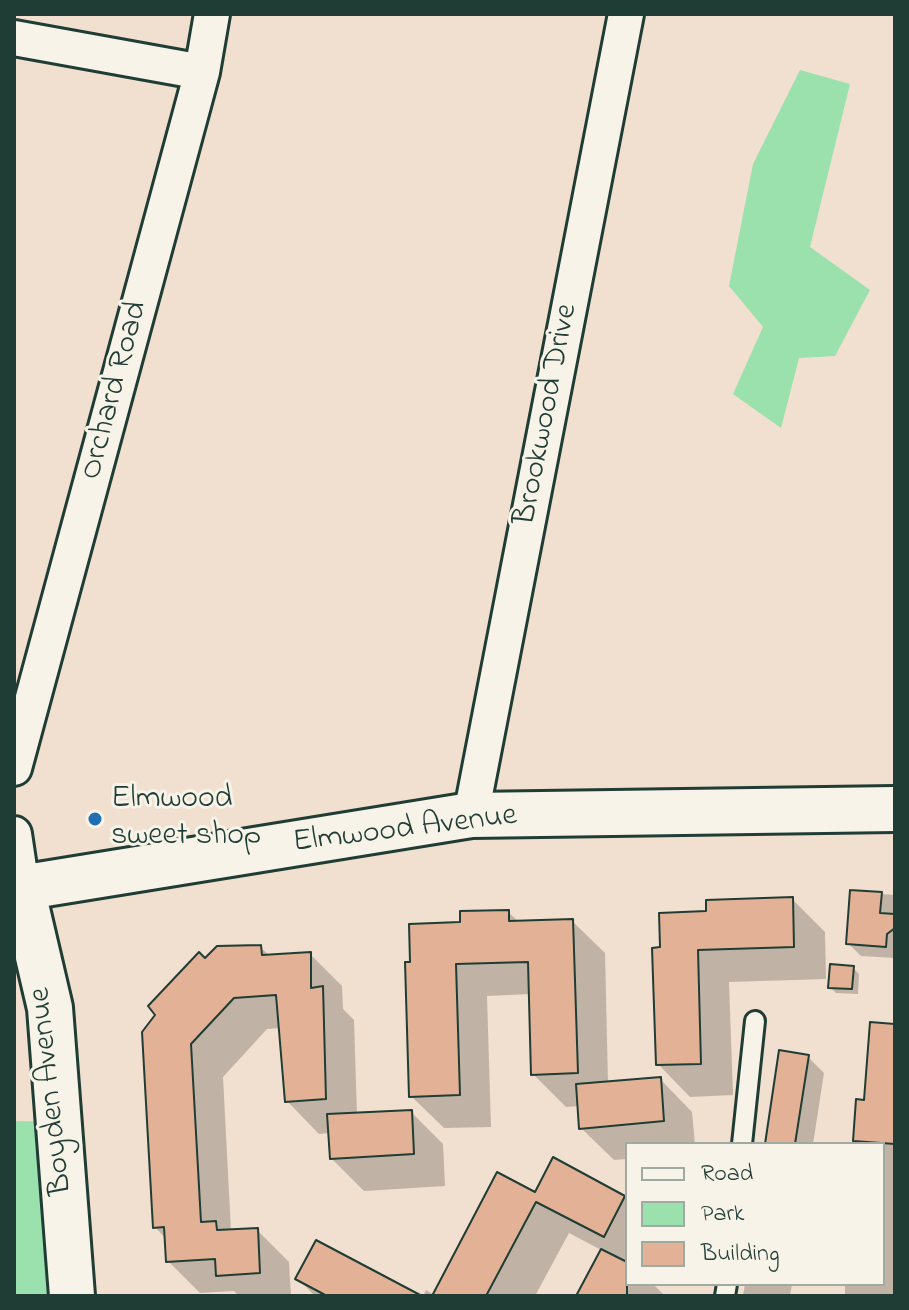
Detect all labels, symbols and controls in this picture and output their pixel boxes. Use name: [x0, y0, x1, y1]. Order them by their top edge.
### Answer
street label: Orchard Road: [74, 298, 158, 484]
street label: Brookwood Drive: [508, 301, 588, 529]
place label: Elmwood sweet shop: [111, 782, 261, 857]
street label: Elmwood Avenue: [291, 798, 519, 864]
marker: Elmwood sweet shop: [86, 810, 104, 828]
street label: Boyden Avenue: [23, 985, 83, 1197]
legend: [625, 1142, 885, 1286]
text: Road: [701, 1157, 753, 1192]
text: Park: [701, 1197, 744, 1232]
text: Building: [701, 1237, 780, 1272]

